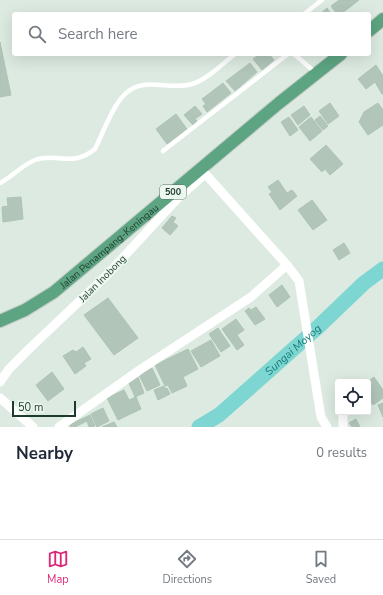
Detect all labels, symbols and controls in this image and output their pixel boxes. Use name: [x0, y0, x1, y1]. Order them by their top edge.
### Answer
search box: [12, 12, 371, 56]
icon: search: [26, 23, 48, 45]
text: Search here: [58, 24, 138, 44]
road number: 500: [160, 185, 186, 199]
street label: Jalan Penampang-Keningau: [56, 201, 162, 293]
street label: Jalan Inobong: [75, 252, 130, 306]
water label: Sungai Moyog: [262, 321, 325, 379]
map controls: [335, 379, 371, 415]
button: locate: [335, 379, 371, 415]
scale bar: [12, 399, 76, 418]
text: 50 m: [18, 400, 43, 415]
text: Nearby: [16, 442, 73, 465]
text: 0 results: [316, 444, 367, 462]
tab: Map: [47, 548, 69, 587]
tab: Directions: [163, 548, 212, 587]
tab: Saved: [306, 548, 336, 587]

